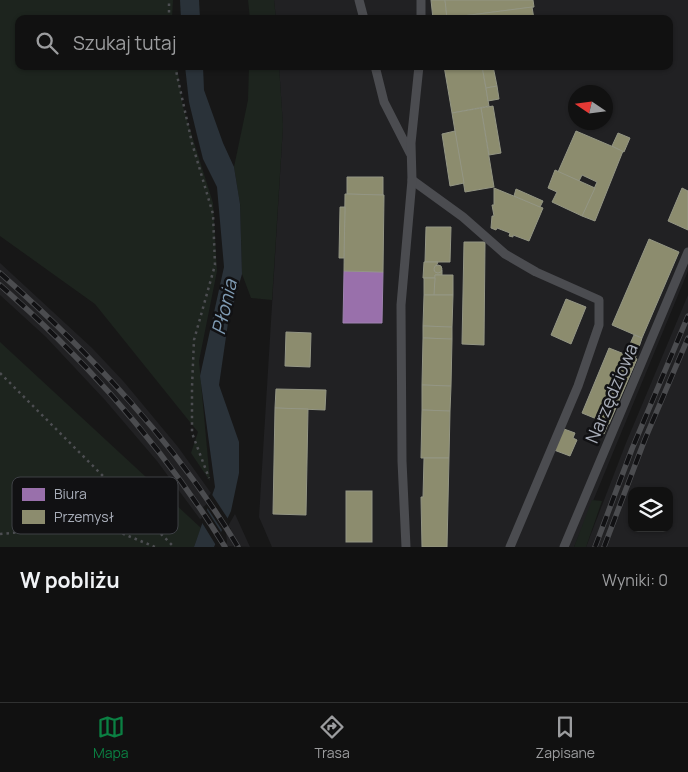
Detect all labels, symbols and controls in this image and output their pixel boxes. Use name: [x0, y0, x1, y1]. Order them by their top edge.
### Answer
search box: [15, 15, 673, 70]
icon: search: [33, 29, 61, 57]
text: Szukaj tutaj: [73, 30, 176, 56]
north arrow: [568, 85, 613, 130]
water label: Płonia: [205, 276, 243, 337]
street label: Narzędziowa: [579, 339, 643, 447]
legend: [12, 477, 178, 534]
text: Biura: [54, 484, 87, 503]
map controls: [628, 487, 673, 532]
button: layers: [628, 487, 673, 532]
text: Przemysł: [54, 507, 114, 526]
text: W pobliżu: [20, 566, 120, 594]
text: Wyniki: 0: [602, 569, 668, 591]
tab: Mapa: [93, 713, 129, 762]
tab: Trasa: [314, 713, 350, 762]
tab: Zapisane: [536, 713, 595, 762]

